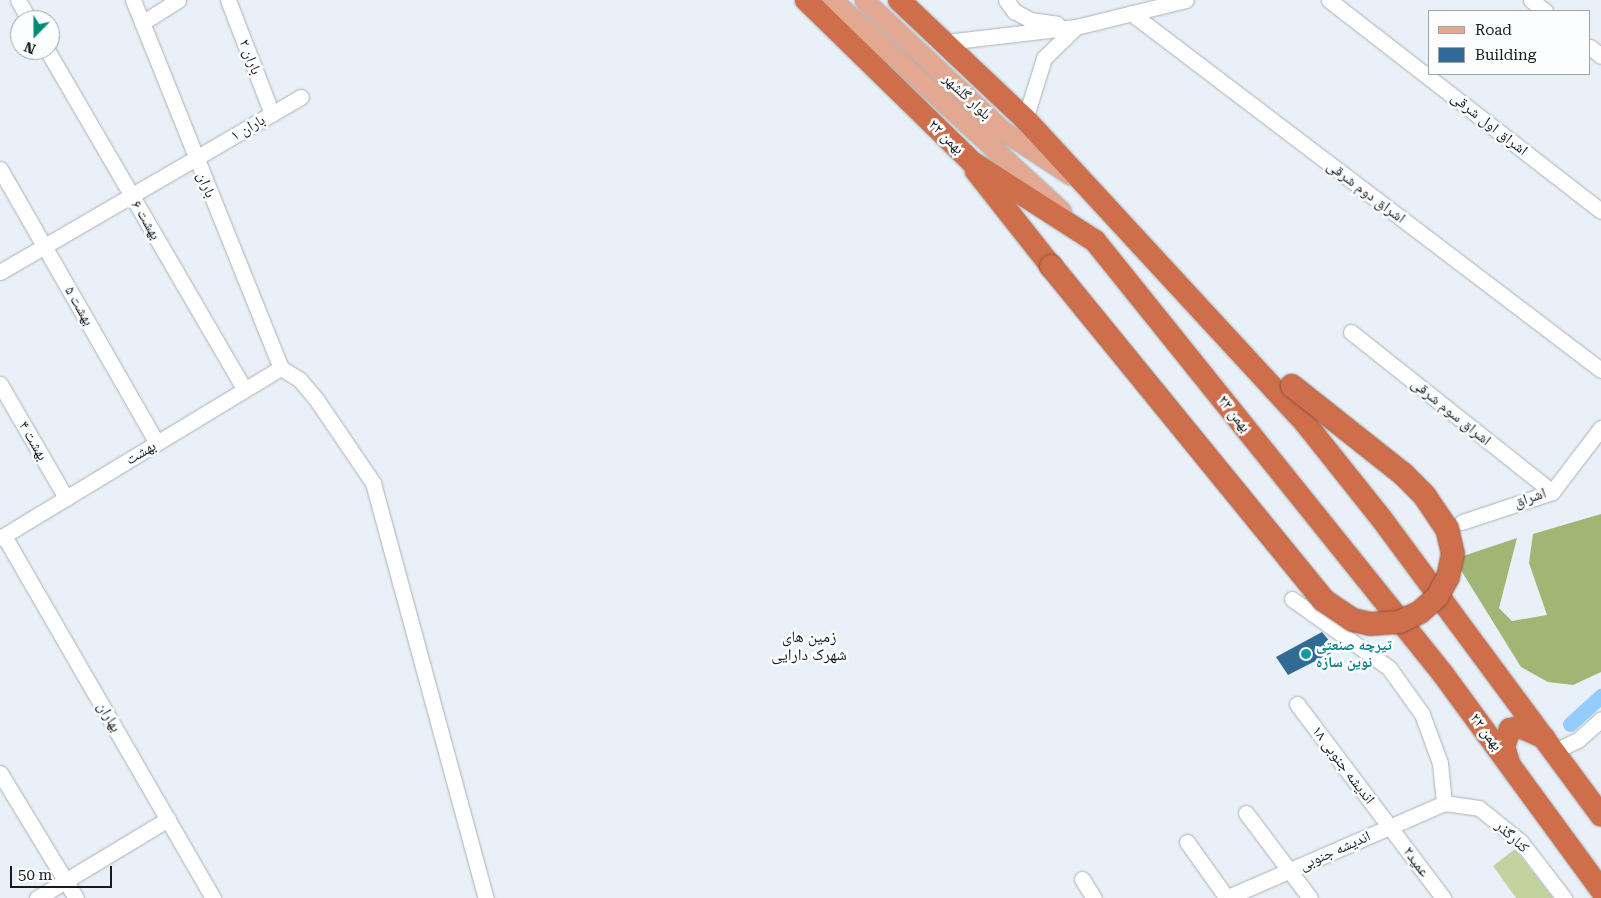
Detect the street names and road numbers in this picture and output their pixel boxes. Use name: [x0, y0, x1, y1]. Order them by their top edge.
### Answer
street label: باران ۲: [235, 37, 265, 77]
street label: بلوار گلشهر: [939, 70, 995, 124]
street label: اشراق اول شرقی: [1447, 88, 1531, 160]
street label: باران ۱: [228, 111, 268, 145]
street label: ۲۲ بهمن: [925, 116, 967, 158]
street label: اشراق دوم شرقی: [1323, 157, 1409, 227]
street label: باران: [193, 170, 219, 200]
street label: بهشت ۶: [128, 197, 164, 243]
street label: بهشت ۵: [61, 283, 97, 329]
street label: اشراق سوم شرقی: [1408, 374, 1494, 450]
street label: ۲۲ بهمن: [1214, 392, 1254, 436]
street label: بهشت ۴: [15, 418, 51, 464]
street label: بهشت: [123, 437, 159, 469]
street label: اشراق: [1512, 484, 1548, 512]
street label: بهاران: [93, 699, 125, 735]
street label: ۲۲ بهمن: [1466, 710, 1506, 754]
street label: اندیشه جنوبی ۱۸: [1308, 722, 1378, 808]
street label: کنارگذر: [1491, 817, 1533, 857]
street label: اندیشه جنوبی: [1297, 827, 1373, 875]
street label: عمید۲: [1399, 843, 1433, 881]

